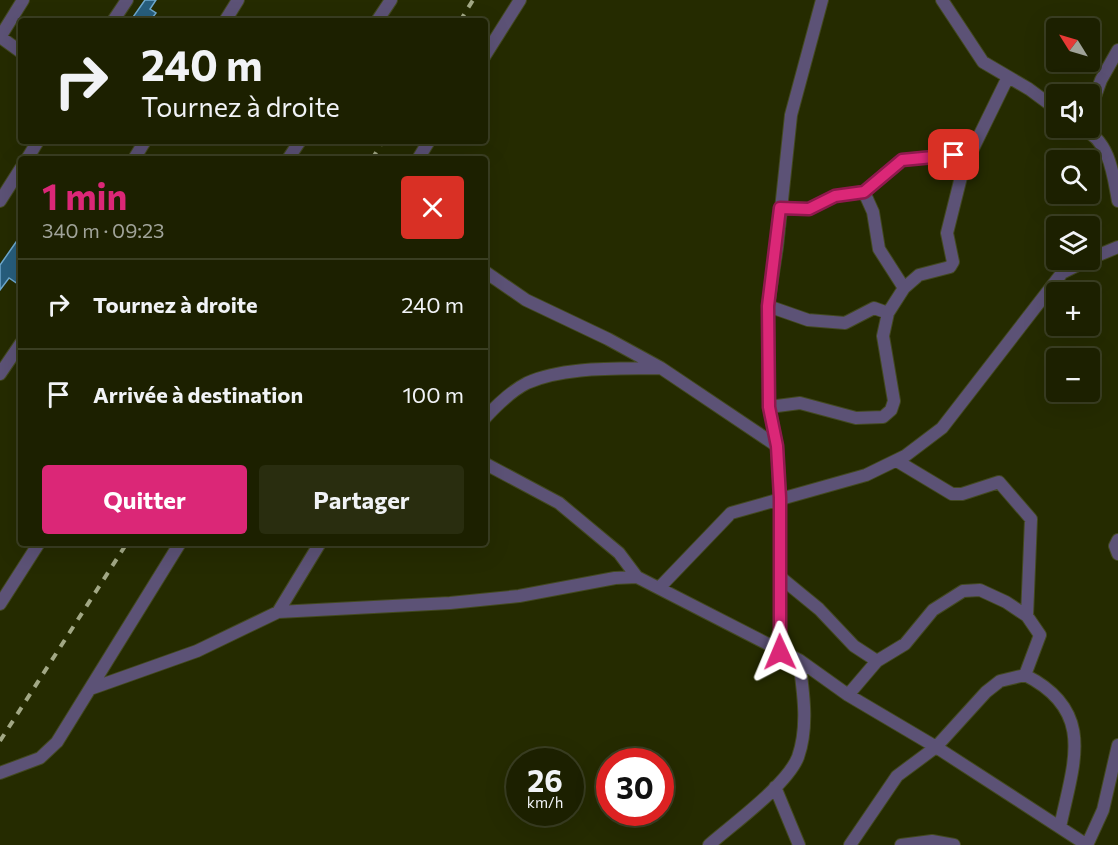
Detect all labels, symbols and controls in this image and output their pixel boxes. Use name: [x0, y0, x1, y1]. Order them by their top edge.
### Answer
north arrow: [1046, 18, 1100, 72]
map controls: [1046, 18, 1100, 402]
text: 240 m: [141, 38, 263, 90]
icon: right: [42, 42, 120, 120]
button: sound: [1046, 84, 1100, 138]
text: Tournez à droite: [141, 90, 340, 123]
pin: [928, 129, 979, 180]
icon: arrive: [937, 138, 970, 171]
button: search: [1046, 150, 1100, 204]
text: 1 min: [42, 173, 127, 217]
button: close: [401, 176, 464, 239]
button: layers: [1046, 216, 1100, 270]
text: 340 m · 09:23: [42, 218, 165, 242]
button: +: [1046, 282, 1100, 336]
icon: right: [42, 288, 75, 321]
text: Tournez à droite: [93, 291, 258, 318]
text: 240 m: [401, 291, 464, 318]
button: −: [1046, 348, 1100, 402]
icon: arrive: [42, 378, 75, 411]
text: Arrivée à destination: [93, 381, 303, 408]
text: 100 m: [402, 381, 464, 408]
button: Quitter: [42, 465, 247, 534]
button: Partager: [259, 465, 464, 534]
position arrow: [748, 620, 812, 684]
speed limit sign: 30: [596, 748, 674, 826]
text: 26: [527, 761, 563, 798]
text: km/h: [527, 793, 563, 811]

